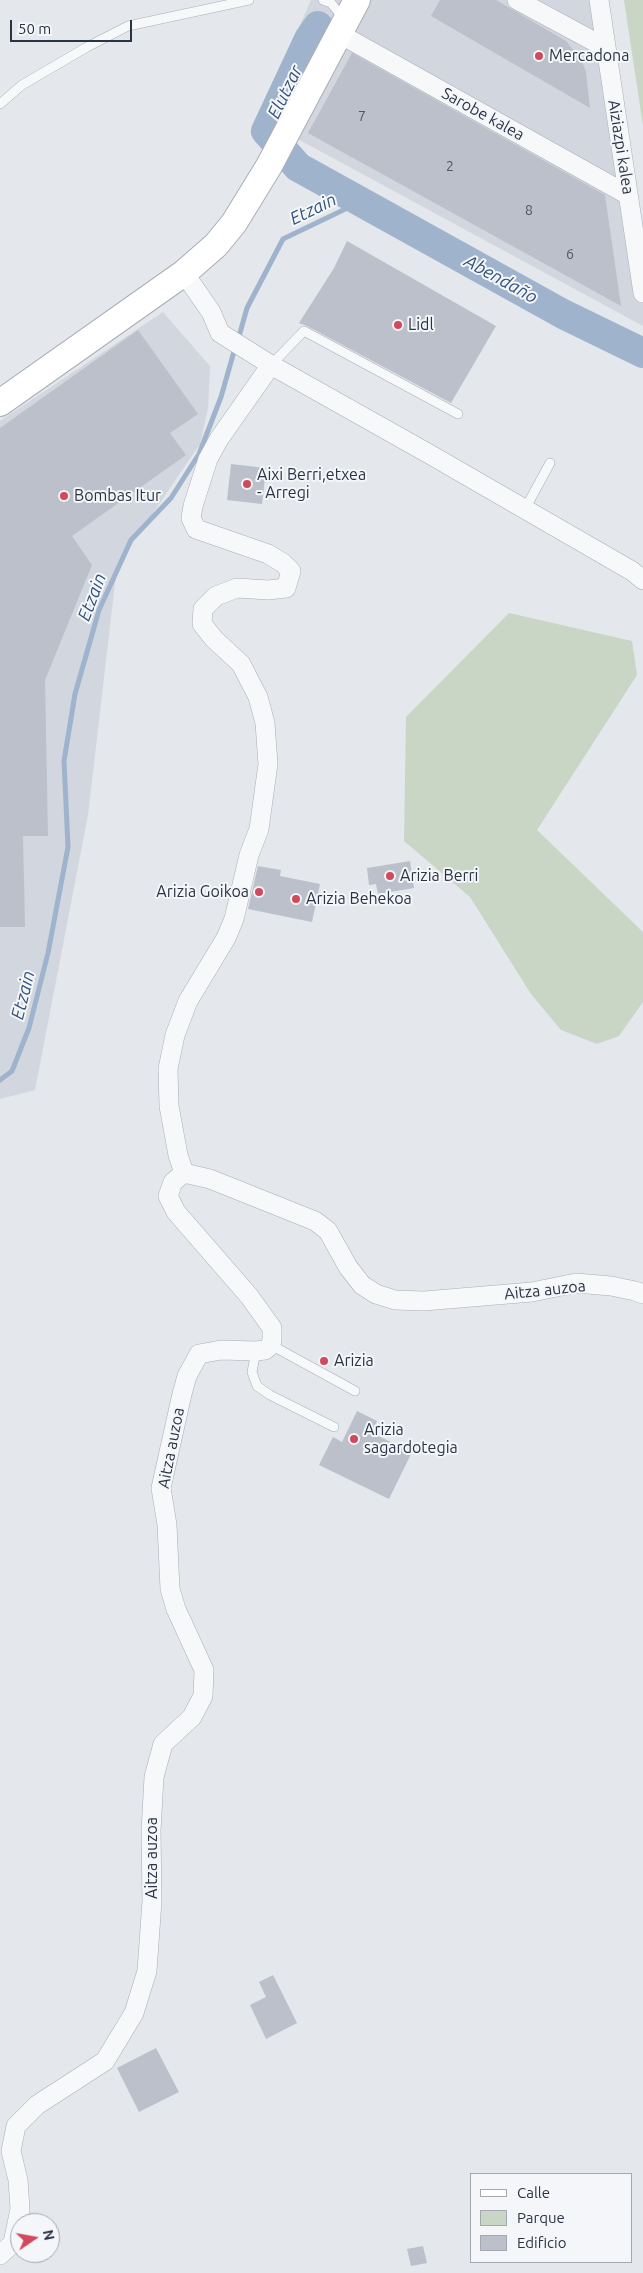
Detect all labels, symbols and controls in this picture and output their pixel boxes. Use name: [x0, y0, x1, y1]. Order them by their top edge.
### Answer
scale bar: [12, 10, 135, 42]
text: 50 m: [18, 20, 51, 37]
place label: Mercadona: [549, 46, 629, 66]
marker: Mercadona: [533, 50, 545, 62]
water label: Elutzar: [263, 62, 307, 122]
street label: Sarobe kalea: [438, 83, 528, 145]
street label: Aiziazpi kalea: [604, 98, 638, 196]
house number: 7: [358, 108, 366, 124]
house number: 2: [446, 158, 454, 174]
water label: Etzain: [286, 188, 340, 230]
house number: 8: [525, 202, 533, 218]
house number: 6: [566, 246, 574, 262]
water label: Abendaño: [461, 250, 541, 308]
place label: Lidl: [408, 315, 434, 335]
marker: Lidl: [392, 319, 404, 331]
place label: Aixi Berri,etxea - Arregi: [257, 465, 366, 503]
marker: Aixi Berri,etxea - Arregi: [241, 478, 253, 490]
place label: Bombas Itur: [74, 486, 161, 506]
marker: Bombas Itur: [58, 490, 70, 502]
water label: Etzain: [73, 570, 111, 624]
place label: Arizia Berri: [400, 866, 478, 886]
marker: Arizia Berri: [384, 870, 396, 882]
place label: Arizia Goikoa: [156, 882, 249, 902]
marker: Arizia Goikoa: [253, 886, 265, 898]
place label: Arizia Behekoa: [306, 889, 412, 909]
marker: Arizia Behekoa: [290, 893, 302, 905]
water label: Etzain: [7, 968, 39, 1022]
street label: Aitza auzoa: [503, 1276, 587, 1304]
place label: Arizia: [334, 1351, 374, 1371]
marker: Arizia: [318, 1355, 330, 1367]
street label: Aitza auzoa: [154, 1406, 188, 1490]
place label: Arizia sagardotegia: [364, 1420, 458, 1458]
marker: Arizia sagardotegia: [348, 1433, 360, 1445]
street label: Aitza auzoa: [142, 1817, 162, 1899]
legend: [470, 2173, 633, 2263]
text: Calle: [517, 2184, 550, 2201]
text: Parque: [517, 2209, 565, 2226]
north arrow: [10, 2213, 60, 2263]
text: N: [40, 2228, 58, 2242]
text: Edificio: [517, 2234, 566, 2251]

